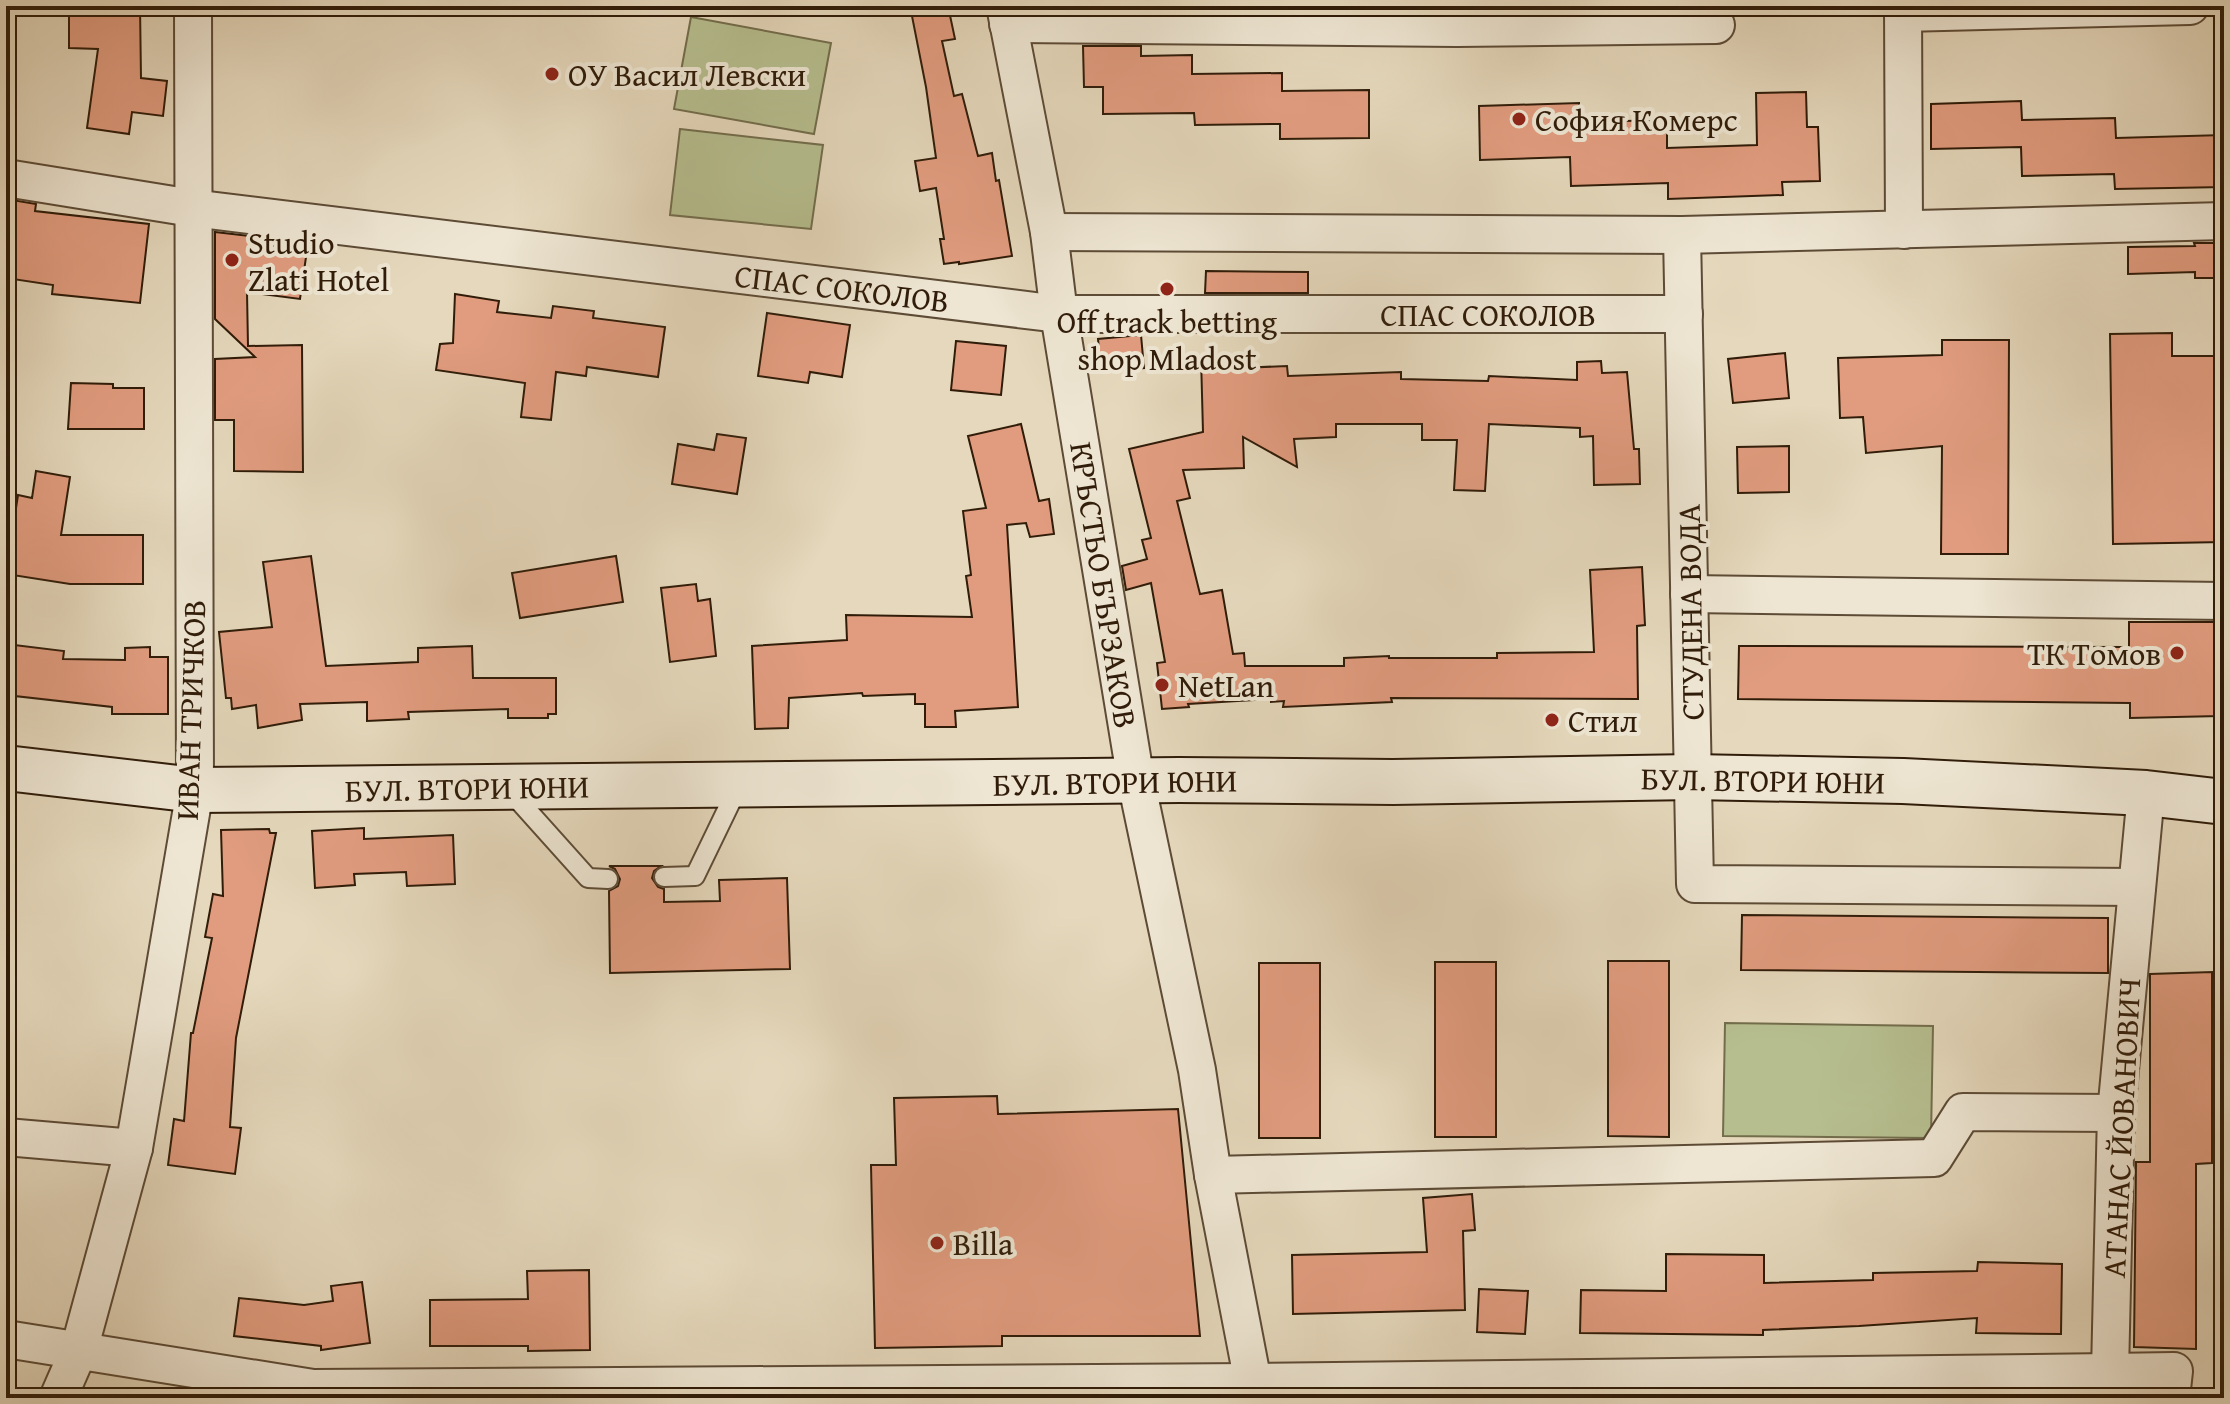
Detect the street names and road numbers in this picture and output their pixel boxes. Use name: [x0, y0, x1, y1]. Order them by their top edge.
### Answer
street label: СПАС СОКОЛОВ: [732, 252, 952, 324]
street label: СПАС СОКОЛОВ: [1380, 291, 1596, 338]
street label: КРЪСТЬО БЪРЗАКОВ: [1058, 438, 1150, 732]
street label: СТУДЕНА ВОДА: [1665, 503, 1715, 721]
street label: ИВАН ТРИЧКОВ: [163, 599, 217, 821]
street label: БУЛ. ВТОРИ ЮНИ: [1640, 754, 1886, 806]
street label: БУЛ. ВТОРИ ЮНИ: [992, 756, 1238, 808]
street label: БУЛ. ВТОРИ ЮНИ: [344, 762, 590, 814]
street label: АТАНАС ЙОВАНОВИЧ: [2090, 977, 2152, 1279]

